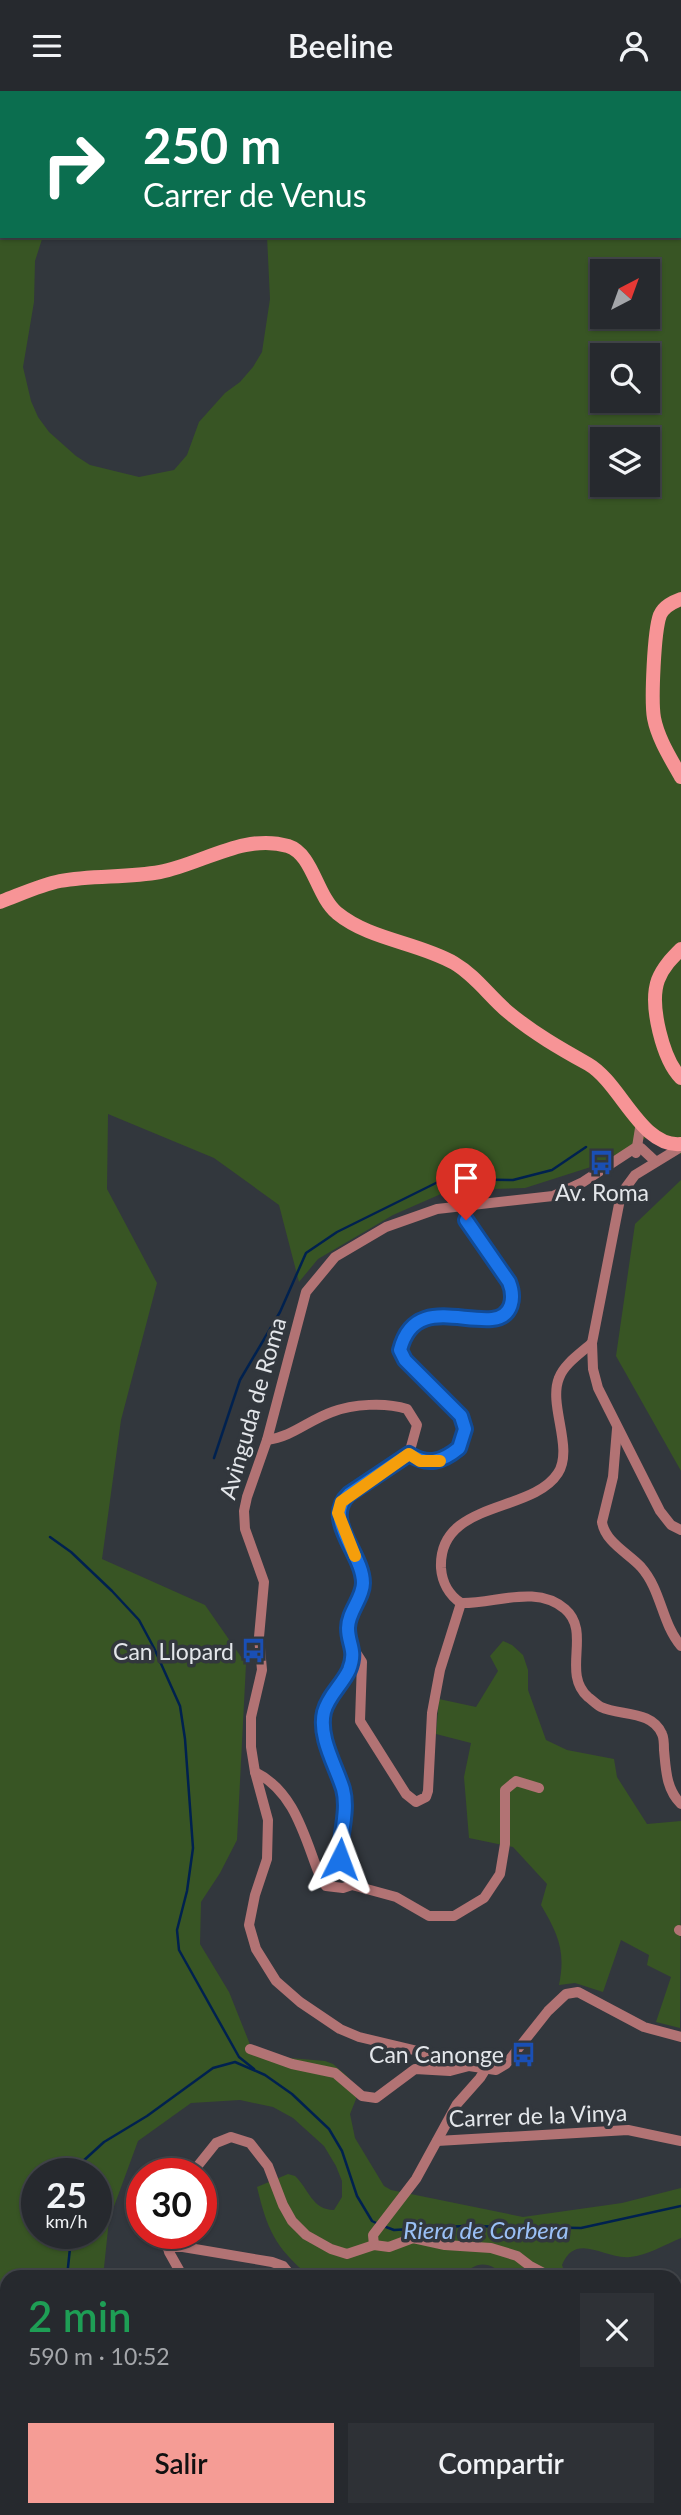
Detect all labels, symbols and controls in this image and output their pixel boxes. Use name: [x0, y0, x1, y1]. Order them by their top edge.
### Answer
text: Beeline: [288, 26, 393, 65]
icon: menu: [28, 27, 66, 65]
icon: person: [615, 27, 653, 65]
text: 250 m: [143, 116, 281, 174]
icon: right: [28, 119, 119, 210]
text: Carrer de Venus: [143, 175, 367, 214]
north arrow: [590, 259, 660, 329]
map controls: [590, 259, 660, 497]
button: search: [590, 343, 660, 413]
button: layers: [590, 427, 660, 497]
pin: [436, 1148, 496, 1220]
bus stop icon: Av. Roma: [588, 1148, 616, 1176]
icon: arrive: [447, 1159, 485, 1197]
place label: Av. Roma: [555, 1178, 649, 1206]
street label: Avinguda de Roma: [213, 1314, 291, 1502]
place label: Can Llopard: [113, 1637, 234, 1665]
bus stop icon: Can Llopard: [240, 1637, 268, 1665]
position arrow: [303, 1822, 377, 1896]
place label: Can Canonge: [369, 2040, 504, 2068]
bus stop icon: Can Canonge: [510, 2040, 538, 2068]
street label: Carrer de la Vinya: [448, 2098, 628, 2132]
speed limit sign: 30: [126, 2158, 217, 2249]
text: 25: [46, 2173, 87, 2215]
text: km/h: [45, 2210, 88, 2232]
water label: Riera de Corbera: [403, 2215, 569, 2244]
text: 2 min: [28, 2291, 132, 2341]
button: close: [580, 2293, 654, 2367]
text: 590 m · 10:52: [28, 2342, 170, 2370]
button: Salir: [28, 2423, 334, 2503]
button: Compartir: [348, 2423, 654, 2503]

